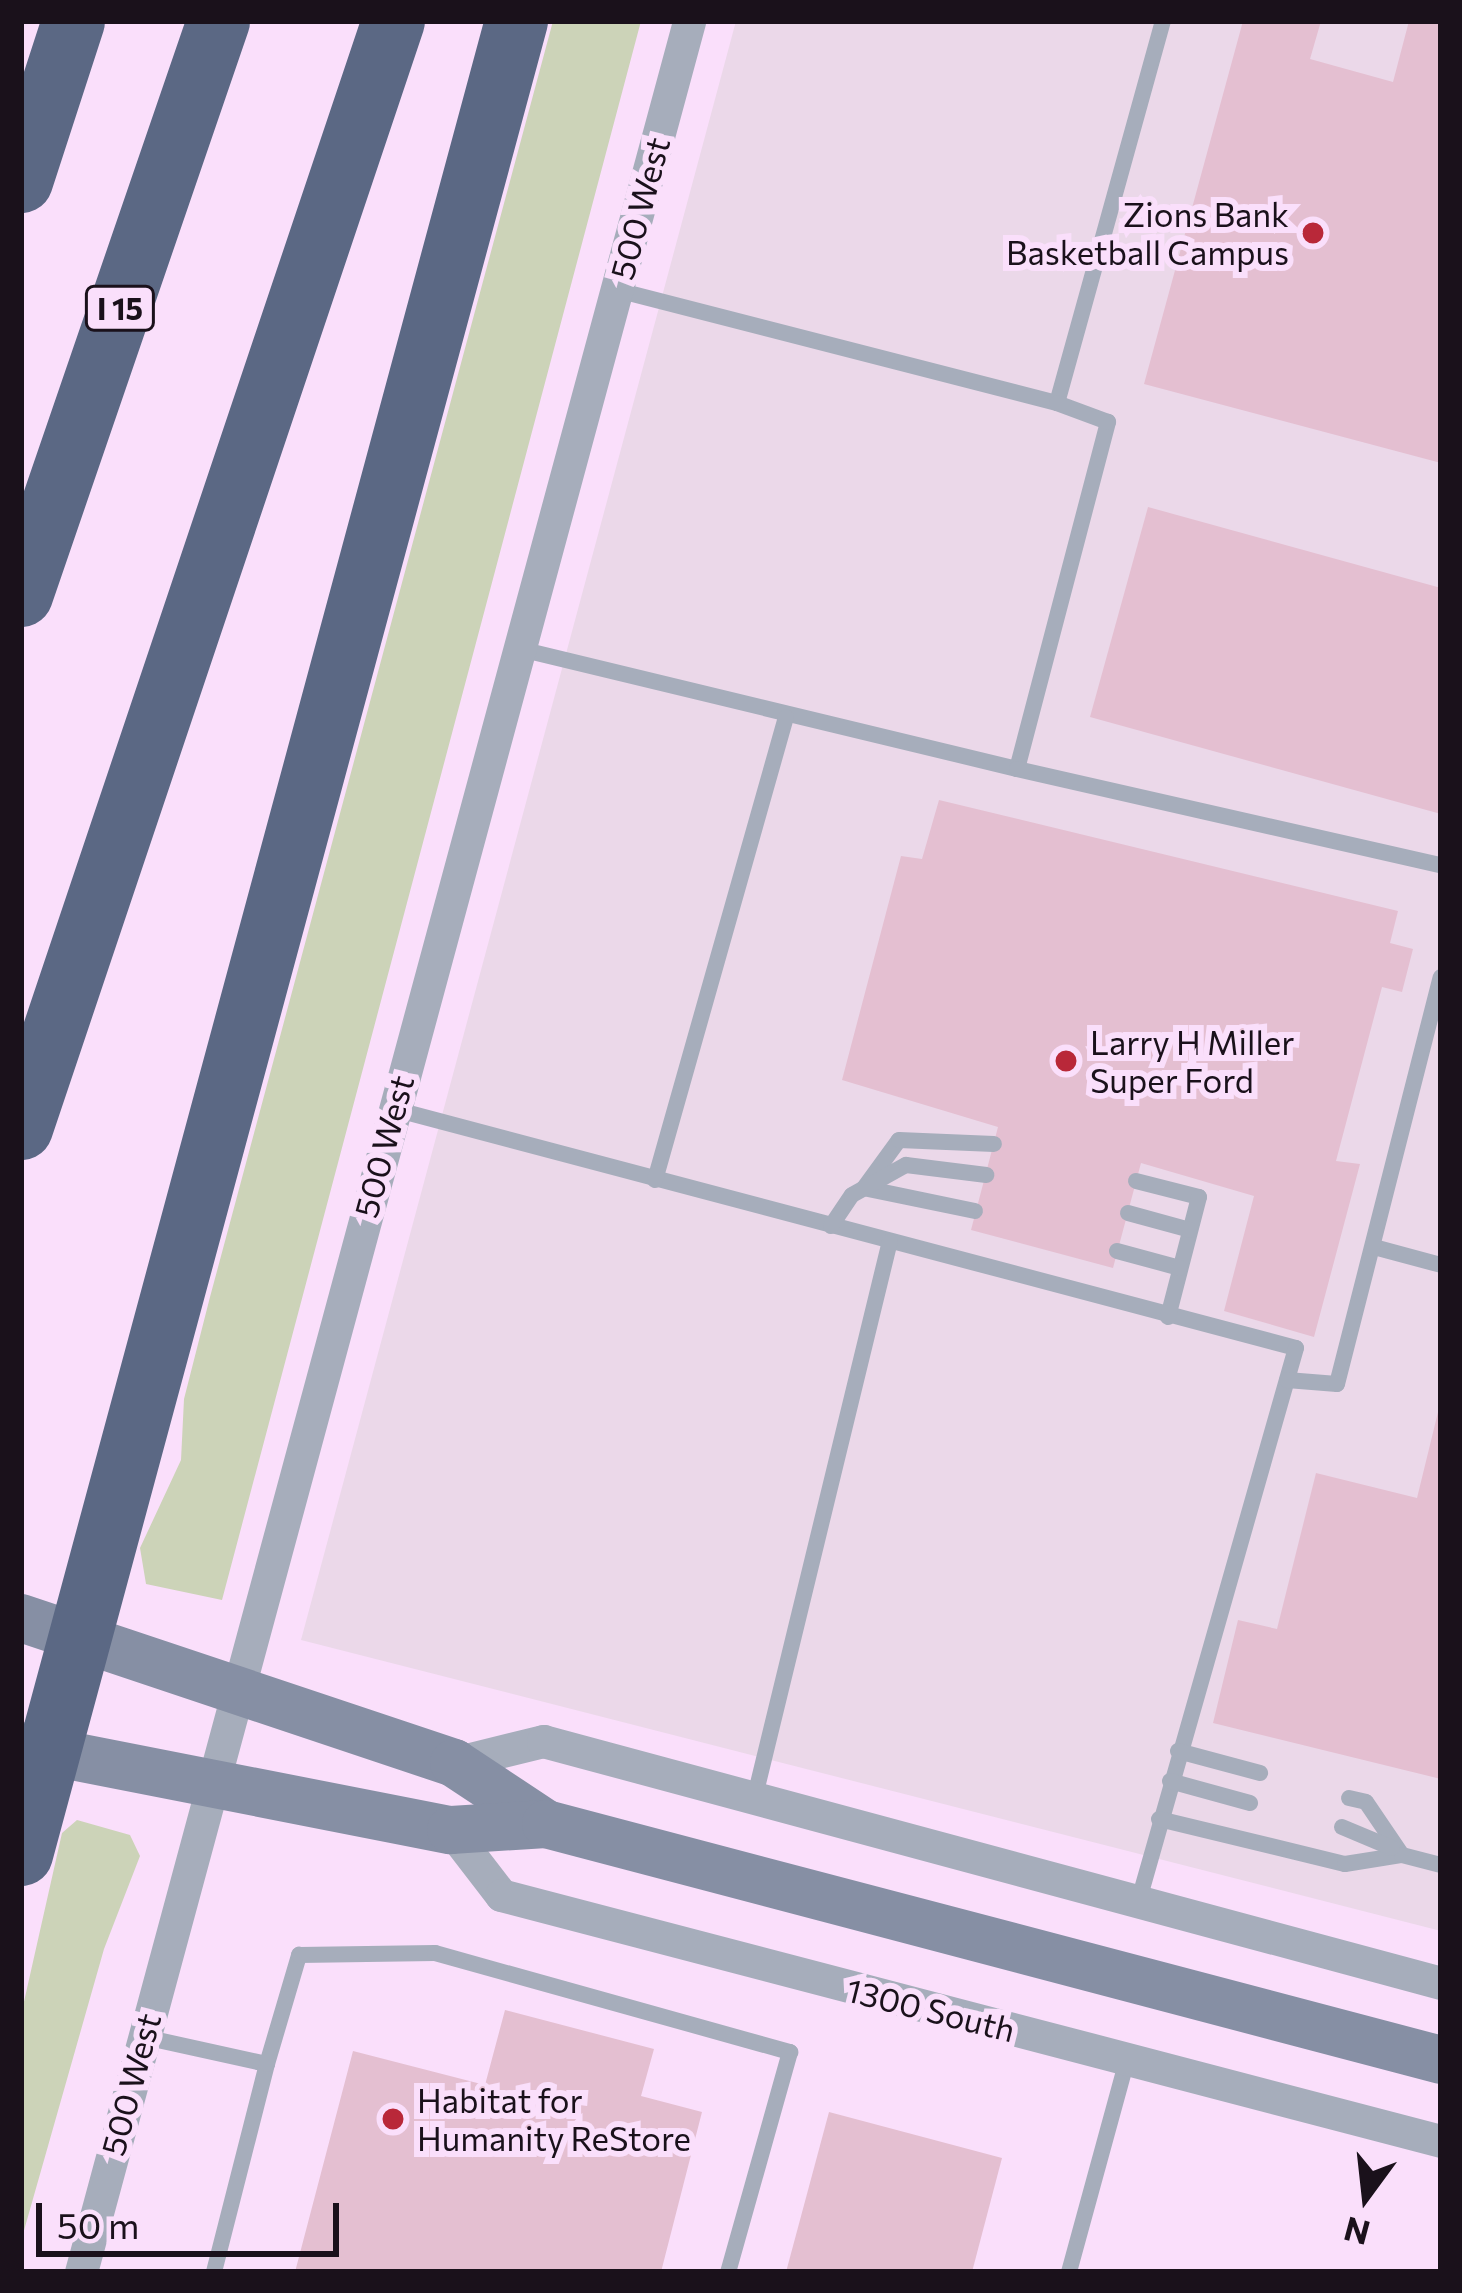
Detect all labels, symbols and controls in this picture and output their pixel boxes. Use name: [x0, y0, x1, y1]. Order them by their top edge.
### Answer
street label: 500 West: [601, 133, 677, 283]
place label: Zions Bank Basketball Campus: [1006, 194, 1289, 272]
marker: Zions Bank Basketball Campus: [1300, 220, 1326, 246]
road number: I 15: [84, 284, 156, 332]
place label: Larry H Miller Super Ford: [1090, 1022, 1294, 1100]
marker: Larry H Miller Super Ford: [1053, 1048, 1079, 1074]
street label: 500 West: [345, 1071, 421, 1221]
street label: 1300 South: [843, 1969, 1019, 2049]
street label: 500 West: [92, 2009, 168, 2159]
place label: Habitat for Humanity ReStore: [417, 2080, 691, 2158]
marker: Habitat for Humanity ReStore: [380, 2106, 406, 2132]
north arrow: [1306, 2137, 1426, 2257]
scale bar: [42, 2179, 345, 2253]
text: 50 m: [57, 2202, 139, 2246]
text: N: [1339, 2209, 1374, 2255]

